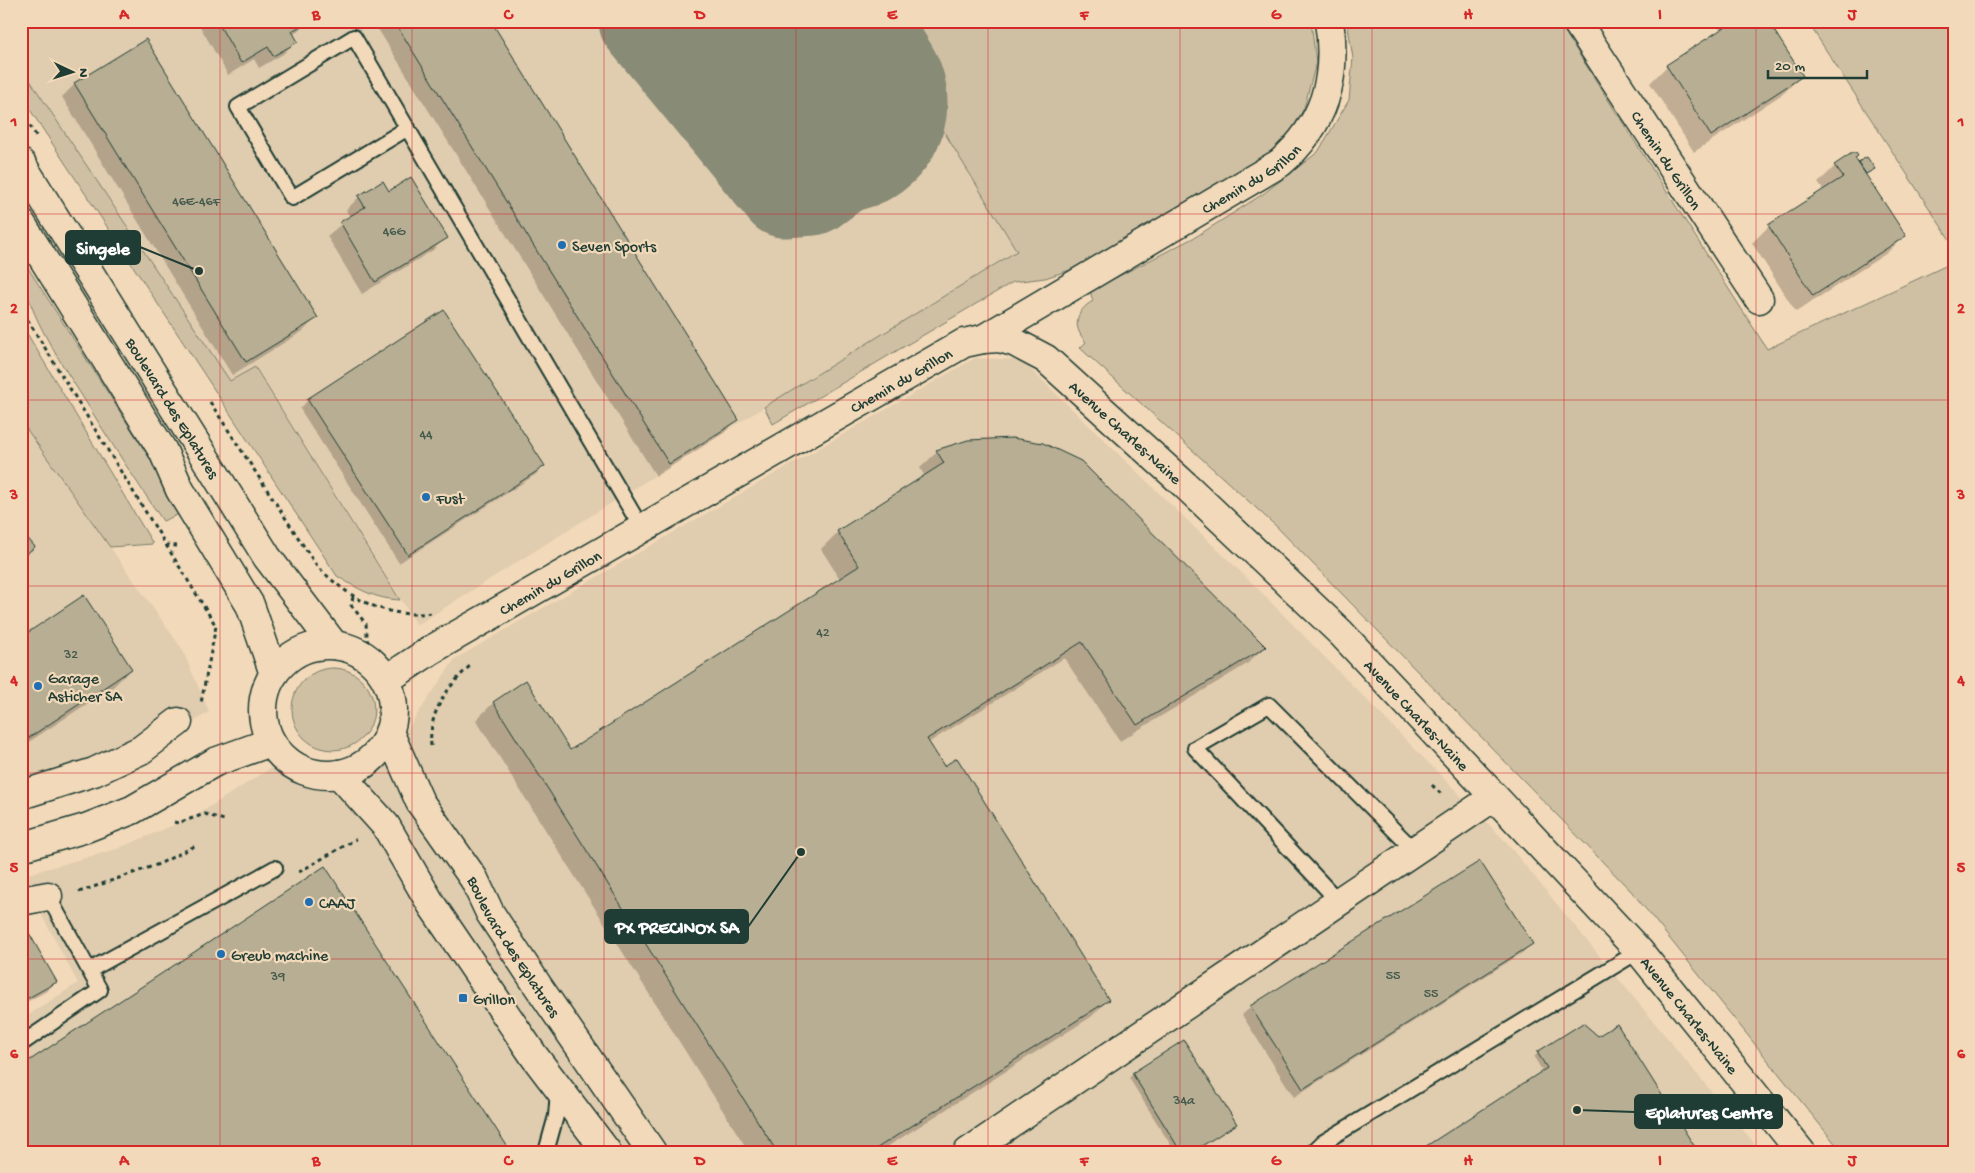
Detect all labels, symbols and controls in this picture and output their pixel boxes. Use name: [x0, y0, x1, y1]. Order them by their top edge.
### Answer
text: A: [118, 7, 130, 26]
text: B: [311, 7, 321, 26]
text: C: [503, 7, 514, 26]
text: D: [693, 7, 706, 26]
text: E: [887, 7, 898, 26]
text: F: [1079, 7, 1090, 26]
text: G: [1271, 7, 1282, 26]
text: H: [1463, 7, 1473, 26]
text: I: [1658, 7, 1662, 26]
text: J: [1847, 7, 1858, 26]
north arrow: [48, 48, 98, 98]
scale bar: [1768, 48, 1866, 80]
text: 20 m: [1775, 58, 1805, 76]
text: N: [74, 68, 91, 78]
street label: Chemin du Grillon: [1625, 108, 1704, 215]
text: 1: [10, 114, 17, 133]
text: 1: [1957, 114, 1964, 133]
street label: Chemin du Grillon: [1199, 141, 1307, 220]
house number: 46E-46F: [172, 194, 221, 211]
house number: 46G: [383, 224, 406, 241]
callout: Singele: [66, 231, 140, 264]
marker: Seven Sports: [556, 239, 568, 251]
place label: Seven Sports: [572, 239, 657, 258]
text: Singele: [76, 240, 131, 261]
text: 2: [10, 301, 18, 320]
text: 2: [1957, 301, 1965, 320]
street label: Boulevard des Eplatures: [119, 335, 222, 484]
street label: Chemin du Grillon: [848, 346, 957, 419]
street label: Avenue Charles-Naine: [1064, 378, 1185, 491]
house number: 44: [419, 427, 433, 444]
text: 3: [9, 487, 18, 506]
text: 3: [1956, 487, 1965, 506]
marker: Fust: [420, 491, 432, 503]
place label: Fust: [435, 491, 466, 510]
street label: Chemin du Grillon: [497, 548, 606, 622]
house number: 42: [816, 625, 830, 642]
house number: 32: [63, 647, 78, 664]
street label: Avenue Charles-Naine: [1358, 657, 1472, 777]
place label: Garage Asticher SA: [48, 671, 123, 708]
text: 4: [9, 673, 18, 692]
text: 4: [1956, 673, 1965, 692]
marker: Garage Asticher SA: [32, 680, 44, 692]
text: 5: [10, 860, 19, 879]
text: 5: [1957, 860, 1966, 879]
street label: Boulevard des Eplatures: [461, 873, 563, 1023]
marker: CAAJ: [303, 896, 315, 908]
place label: CAAJ: [319, 896, 357, 915]
callout: PX PRECINOX SA: [605, 910, 748, 943]
text: PX PRECINOX SA: [614, 919, 740, 940]
marker: Greub machine: [215, 948, 227, 960]
place label: Greub machine: [231, 948, 329, 967]
street label: Avenue Charles-Naine: [1635, 954, 1741, 1080]
house number: 55: [1386, 968, 1400, 985]
house number: 39: [270, 969, 285, 986]
house number: 55: [1424, 986, 1438, 1003]
marker: Grillon: [457, 992, 469, 1004]
place label: Grillon: [473, 992, 516, 1011]
text: 6: [10, 1046, 19, 1065]
text: 6: [1957, 1046, 1966, 1065]
house number: 34a: [1172, 1093, 1196, 1110]
callout: Eplatures Centre: [1635, 1095, 1782, 1128]
text: Eplatures Centre: [1646, 1104, 1773, 1125]
text: A: [118, 1153, 130, 1172]
text: B: [311, 1153, 321, 1172]
text: C: [503, 1153, 514, 1172]
text: D: [693, 1153, 706, 1172]
text: E: [887, 1153, 898, 1172]
text: F: [1079, 1153, 1090, 1172]
text: G: [1271, 1153, 1282, 1172]
text: H: [1463, 1153, 1473, 1172]
text: I: [1658, 1153, 1662, 1172]
text: J: [1847, 1153, 1858, 1172]

